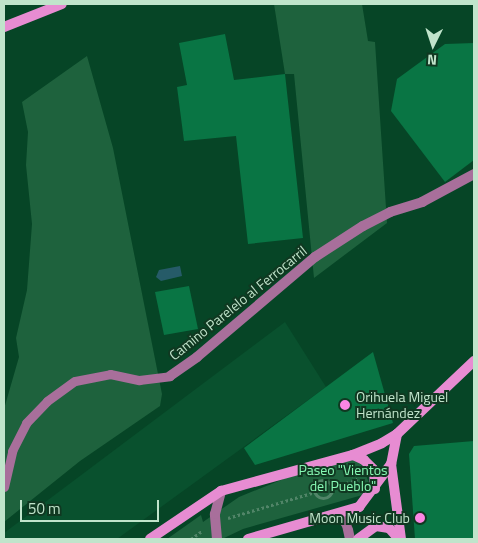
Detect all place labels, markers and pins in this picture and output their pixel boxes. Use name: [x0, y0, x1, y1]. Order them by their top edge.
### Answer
place label: Orihuela Miguel Hernández: [356, 389, 448, 422]
marker: Orihuela Miguel Hernández: [338, 398, 352, 412]
place label: Moon Music Club: [309, 510, 410, 526]
marker: Moon Music Club: [414, 512, 426, 524]

